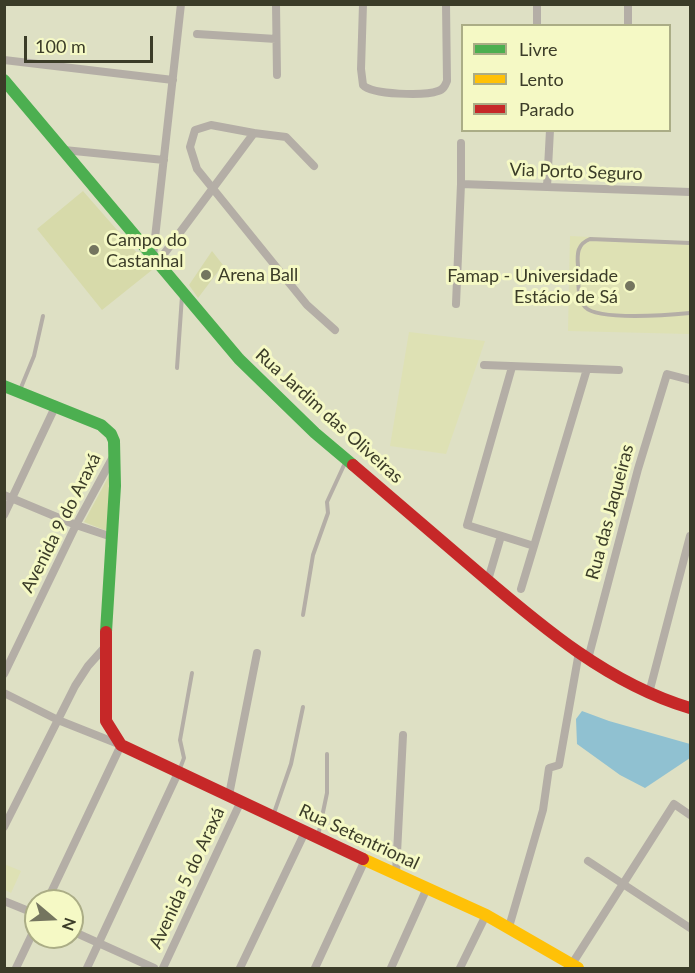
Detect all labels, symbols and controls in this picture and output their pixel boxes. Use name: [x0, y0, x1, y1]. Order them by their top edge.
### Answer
scale bar: [27, 24, 156, 62]
legend: [461, 24, 671, 132]
text: 100 m: [35, 35, 86, 57]
text: Livre: [519, 38, 558, 60]
text: Lento: [519, 68, 564, 90]
text: Parado: [519, 98, 574, 120]
street label: Via Porto Seguro: [509, 159, 643, 185]
place label: Campo do Castanhal: [106, 229, 187, 272]
marker: Campo do Castanhal: [87, 243, 101, 257]
place label: Arena Ball: [218, 264, 298, 286]
place label: Famap - Universidade Estácio de Sá: [447, 265, 618, 308]
marker: Arena Ball: [199, 268, 213, 282]
marker: Famap - Universidade Estácio de Sá: [623, 279, 637, 293]
street label: Rua Jardim das Oliveiras: [251, 344, 407, 488]
street label: Rua das Jaqueiras: [582, 442, 638, 582]
street label: Avenida 9 do Araxá: [17, 450, 105, 596]
street label: Rua Setentrional: [295, 800, 423, 874]
street label: Avenida 5 do Araxá: [145, 804, 229, 952]
north arrow: [24, 889, 84, 949]
text: N: [59, 915, 81, 933]

